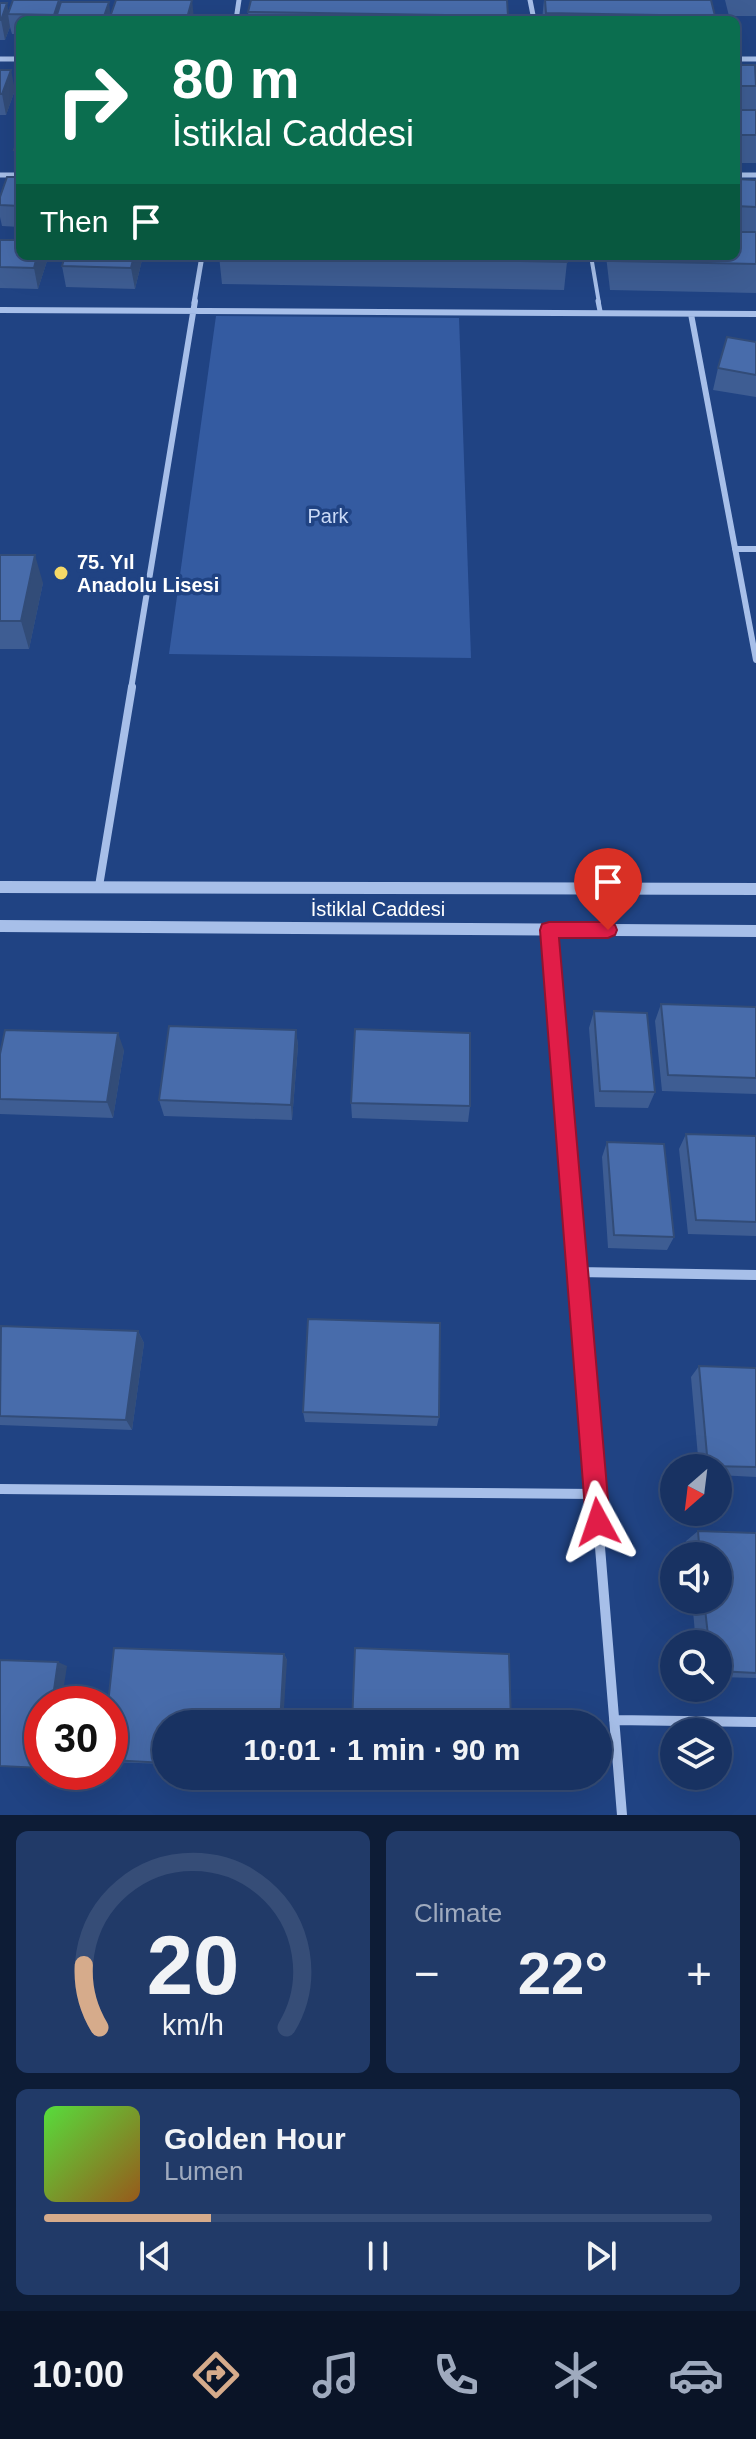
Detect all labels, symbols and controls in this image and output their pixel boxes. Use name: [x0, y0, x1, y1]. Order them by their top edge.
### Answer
text: 80 m: [172, 47, 300, 110]
icon: right: [40, 48, 144, 152]
text: İstiklal Caddesi: [172, 113, 414, 154]
icon: arrive: [124, 200, 168, 244]
text: Then: [40, 205, 108, 238]
park label: Park: [307, 505, 350, 527]
place label: 75. Yıl Anadolu Lisesi: [77, 551, 219, 596]
marker: 75. Yıl Anadolu Lisesi: [52, 564, 70, 582]
pin: [574, 848, 642, 930]
icon: arrive: [586, 860, 630, 904]
street label: İstiklal Caddesi: [311, 898, 445, 920]
north arrow: [660, 1454, 732, 1526]
map controls: [660, 1454, 732, 1790]
position arrow: [556, 1480, 640, 1564]
button: sound: [660, 1542, 732, 1614]
button: search: [660, 1630, 732, 1702]
speed limit sign: 30: [24, 1686, 128, 1790]
button: layers: [660, 1718, 732, 1790]
text: 10:01 · 1 min · 90 m: [244, 1733, 520, 1766]
text: Climate: [414, 1898, 502, 1928]
text: 20: [147, 1919, 239, 2012]
text: 22°: [518, 1940, 608, 2007]
text: −: [414, 1949, 440, 1998]
text: +: [686, 1949, 712, 1998]
text: km/h: [162, 2009, 224, 2041]
text: Golden Hour: [164, 2122, 346, 2155]
text: Lumen: [164, 2156, 244, 2186]
icon: previous: [133, 2234, 177, 2278]
icon: pause: [356, 2234, 400, 2278]
icon: next: [579, 2234, 623, 2278]
icon: directions: [188, 2347, 244, 2403]
icon: music: [308, 2347, 364, 2403]
icon: phone: [428, 2347, 484, 2403]
icon: climate: [548, 2347, 604, 2403]
icon: car: [668, 2347, 724, 2403]
text: 10:00: [32, 2354, 124, 2395]

